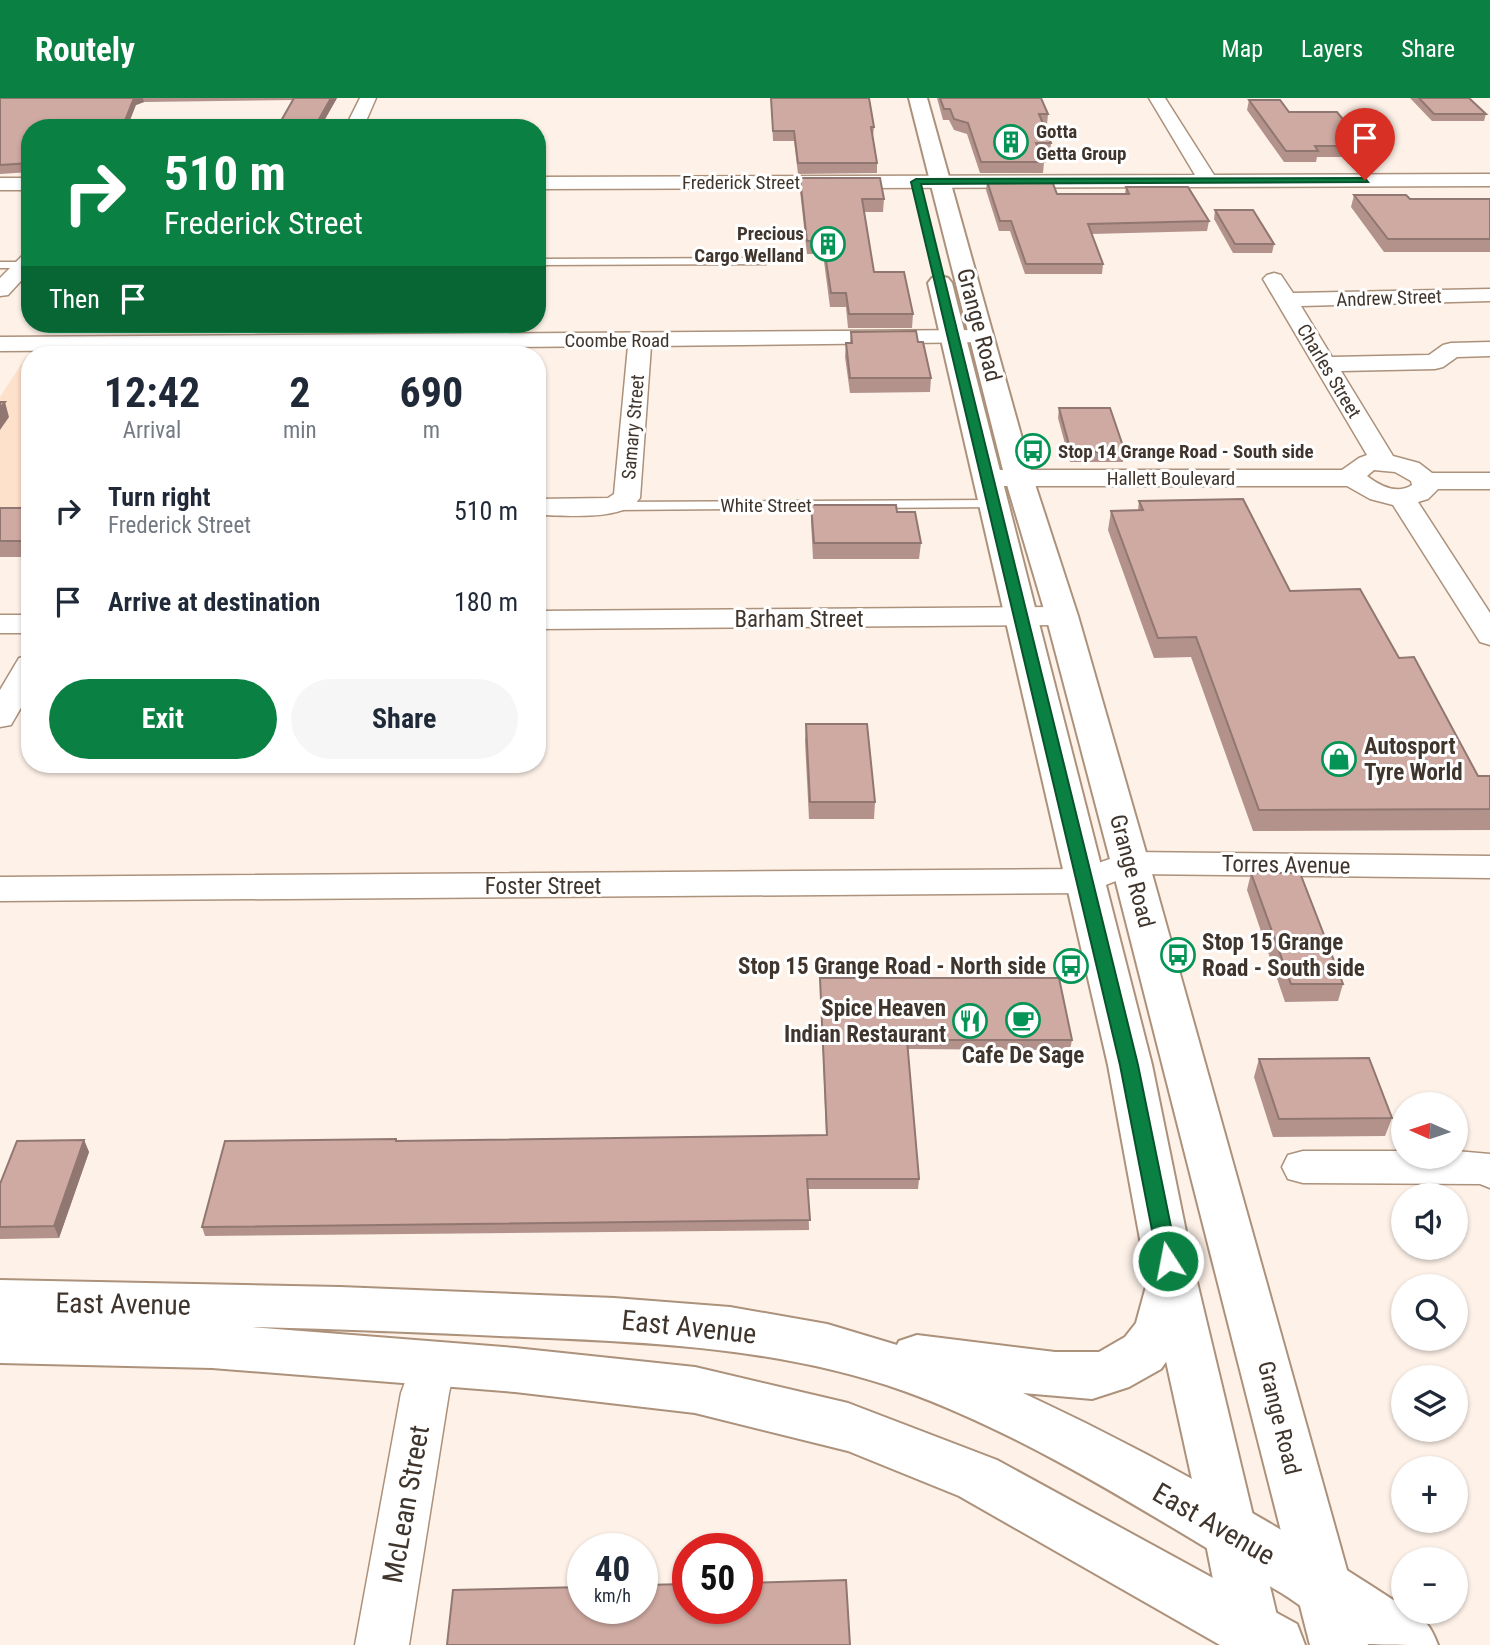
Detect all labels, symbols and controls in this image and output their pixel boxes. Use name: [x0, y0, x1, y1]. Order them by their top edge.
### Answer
text: Routely: [35, 30, 135, 69]
text: Map: [1222, 35, 1263, 63]
text: Layers: [1301, 35, 1363, 63]
text: Share: [1401, 35, 1455, 63]
pin: [1335, 108, 1395, 180]
icon: arrive: [1346, 119, 1384, 157]
place label: Gotta Getta Group: [1036, 120, 1127, 165]
building icon: Gotta Getta Group: [992, 123, 1030, 161]
text: 510 m: [164, 145, 286, 202]
icon: right: [49, 147, 140, 238]
street label: Frederick Street: [682, 171, 800, 194]
text: Frederick Street: [164, 204, 363, 242]
place label: Precious Cargo Welland: [694, 222, 804, 267]
building icon: Precious Cargo Welland: [809, 225, 847, 263]
street label: Grange Road: [951, 266, 1007, 384]
icon: arrive: [114, 280, 152, 318]
text: Then: [49, 284, 100, 314]
street label: Andrew Street: [1336, 285, 1442, 311]
street label: Charles Street: [1292, 320, 1366, 422]
street label: Coombe Road: [565, 329, 669, 352]
text: 12:42: [104, 368, 200, 417]
text: 2: [289, 368, 310, 417]
text: 690: [399, 368, 463, 417]
street label: Samary Street: [617, 374, 649, 480]
text: Arrival: [123, 417, 181, 444]
text: min: [283, 417, 317, 444]
text: m: [423, 417, 440, 444]
bus stop icon: Stop 14 Grange Road - South side: [1014, 432, 1052, 470]
place label: Stop 14 Grange Road - South side: [1058, 440, 1314, 463]
street label: Hallett Boulevard: [1107, 467, 1235, 490]
text: Turn right: [108, 482, 210, 512]
icon: right: [49, 492, 87, 530]
street label: White Street: [720, 494, 812, 517]
text: 510 m: [454, 496, 518, 526]
text: Frederick Street: [108, 512, 251, 539]
icon: arrive: [49, 583, 87, 621]
text: Arrive at destination: [108, 587, 320, 617]
text: 180 m: [454, 587, 518, 617]
street label: Barham Street: [734, 606, 864, 633]
button: Exit: [49, 679, 277, 759]
button: Share: [291, 679, 518, 759]
place label: Autosport Tyre World: [1364, 733, 1463, 786]
shop icon: Autosport Tyre World: [1320, 740, 1358, 778]
street label: Grange Road: [1104, 812, 1160, 930]
street label: Torres Avenue: [1221, 850, 1351, 880]
street label: Foster Street: [485, 873, 601, 900]
place label: Stop 15 Grange Road - South side: [1202, 929, 1365, 982]
bus stop icon: Stop 15 Grange Road - South side: [1159, 936, 1197, 974]
bus stop icon: Stop 15 Grange Road - North side: [1052, 947, 1090, 985]
place label: Stop 15 Grange Road - North side: [738, 953, 1046, 980]
place label: Spice Heaven Indian Restaurant: [784, 995, 946, 1048]
cafe icon: Cafe De Sage: [1004, 1001, 1042, 1039]
restaurant icon: Spice Heaven Indian Restaurant: [951, 1002, 989, 1040]
place label: Cafe De Sage: [962, 1042, 1084, 1069]
north arrow: [1391, 1092, 1468, 1169]
map controls: [1391, 1092, 1468, 1624]
button: sound: [1391, 1183, 1468, 1260]
position arrow: [1131, 1224, 1205, 1298]
button: search: [1391, 1274, 1468, 1351]
street label: East Avenue: [55, 1286, 191, 1322]
street label: East Avenue: [620, 1304, 758, 1350]
street label: Grange Road: [1252, 1359, 1306, 1477]
button: layers: [1391, 1365, 1468, 1442]
street label: McLean Street: [376, 1423, 436, 1585]
button: +: [1391, 1456, 1468, 1533]
street label: East Avenue: [1147, 1476, 1281, 1572]
speed limit sign: 50: [672, 1533, 763, 1624]
button: −: [1391, 1547, 1468, 1624]
text: 40: [595, 1549, 630, 1590]
text: km/h: [594, 1585, 631, 1606]

